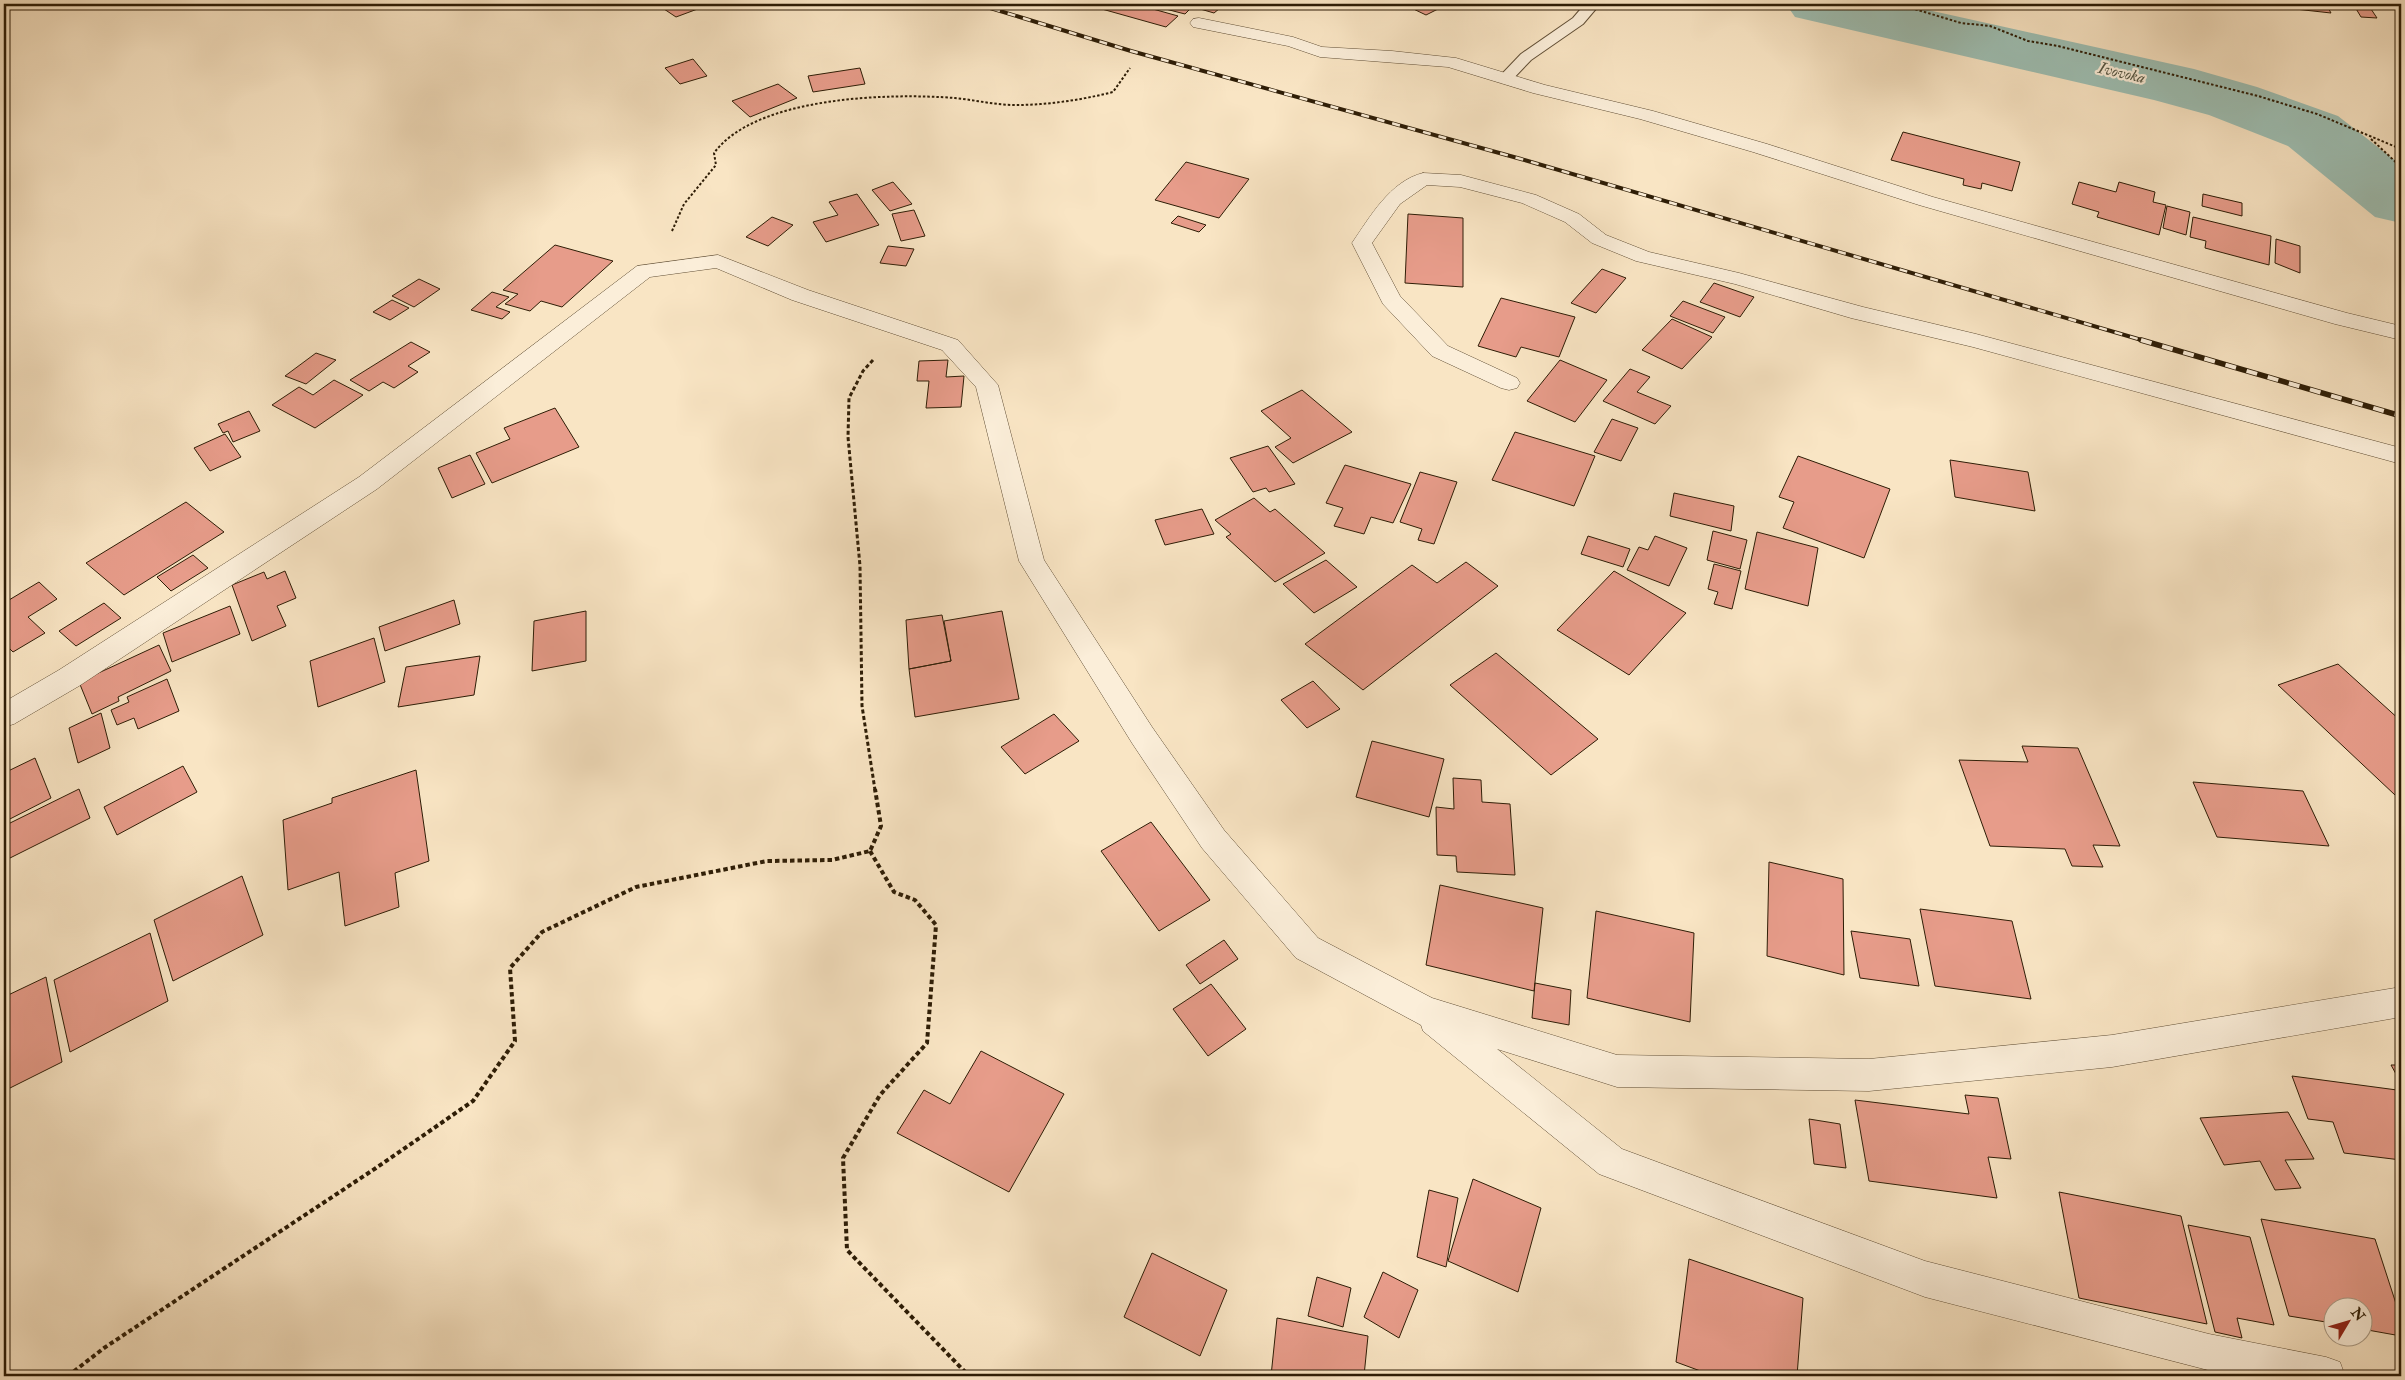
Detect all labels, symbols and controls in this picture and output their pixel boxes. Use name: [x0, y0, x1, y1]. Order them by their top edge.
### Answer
water label: Ivovoka: [2095, 58, 2147, 88]
north arrow: [2322, 1298, 2372, 1348]
text: N: [2347, 1303, 2369, 1325]

